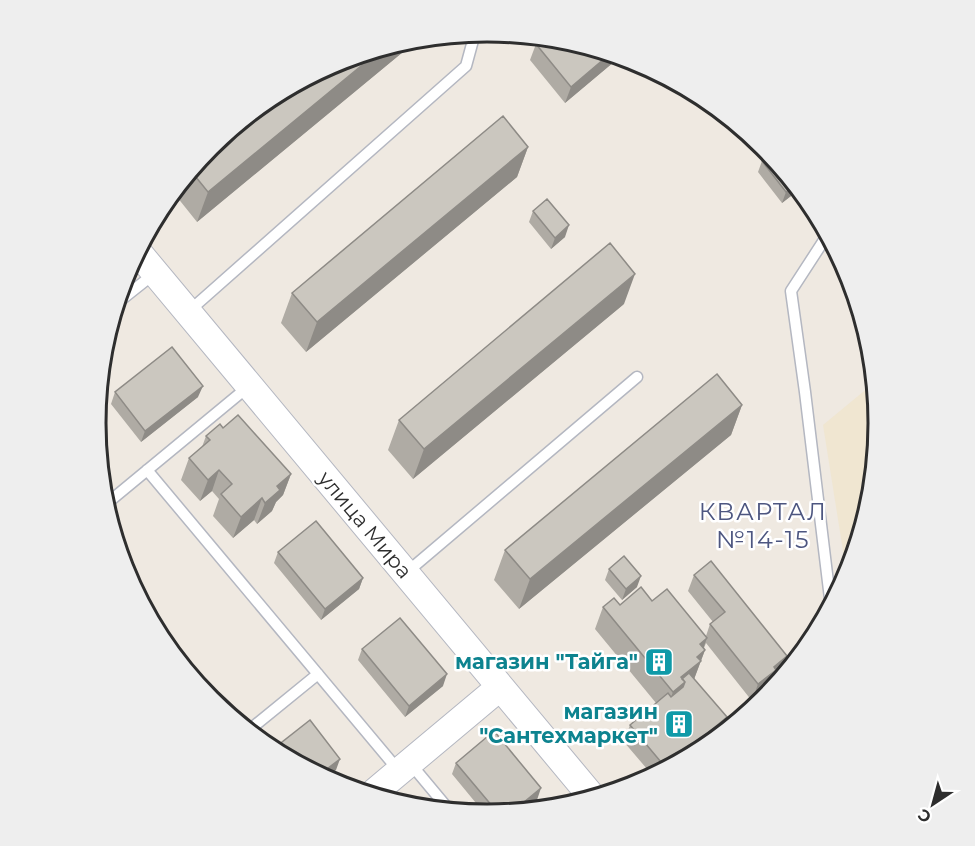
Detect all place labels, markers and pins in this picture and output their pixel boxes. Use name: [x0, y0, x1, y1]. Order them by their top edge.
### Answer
building icon: магазин "Тайга": [643, 646, 675, 678]
place label: магазин "Тайга": [455, 649, 638, 674]
place label: магазин "Сантехмаркет": [479, 699, 658, 748]
building icon: магазин "Сантехмаркет": [663, 708, 695, 740]

